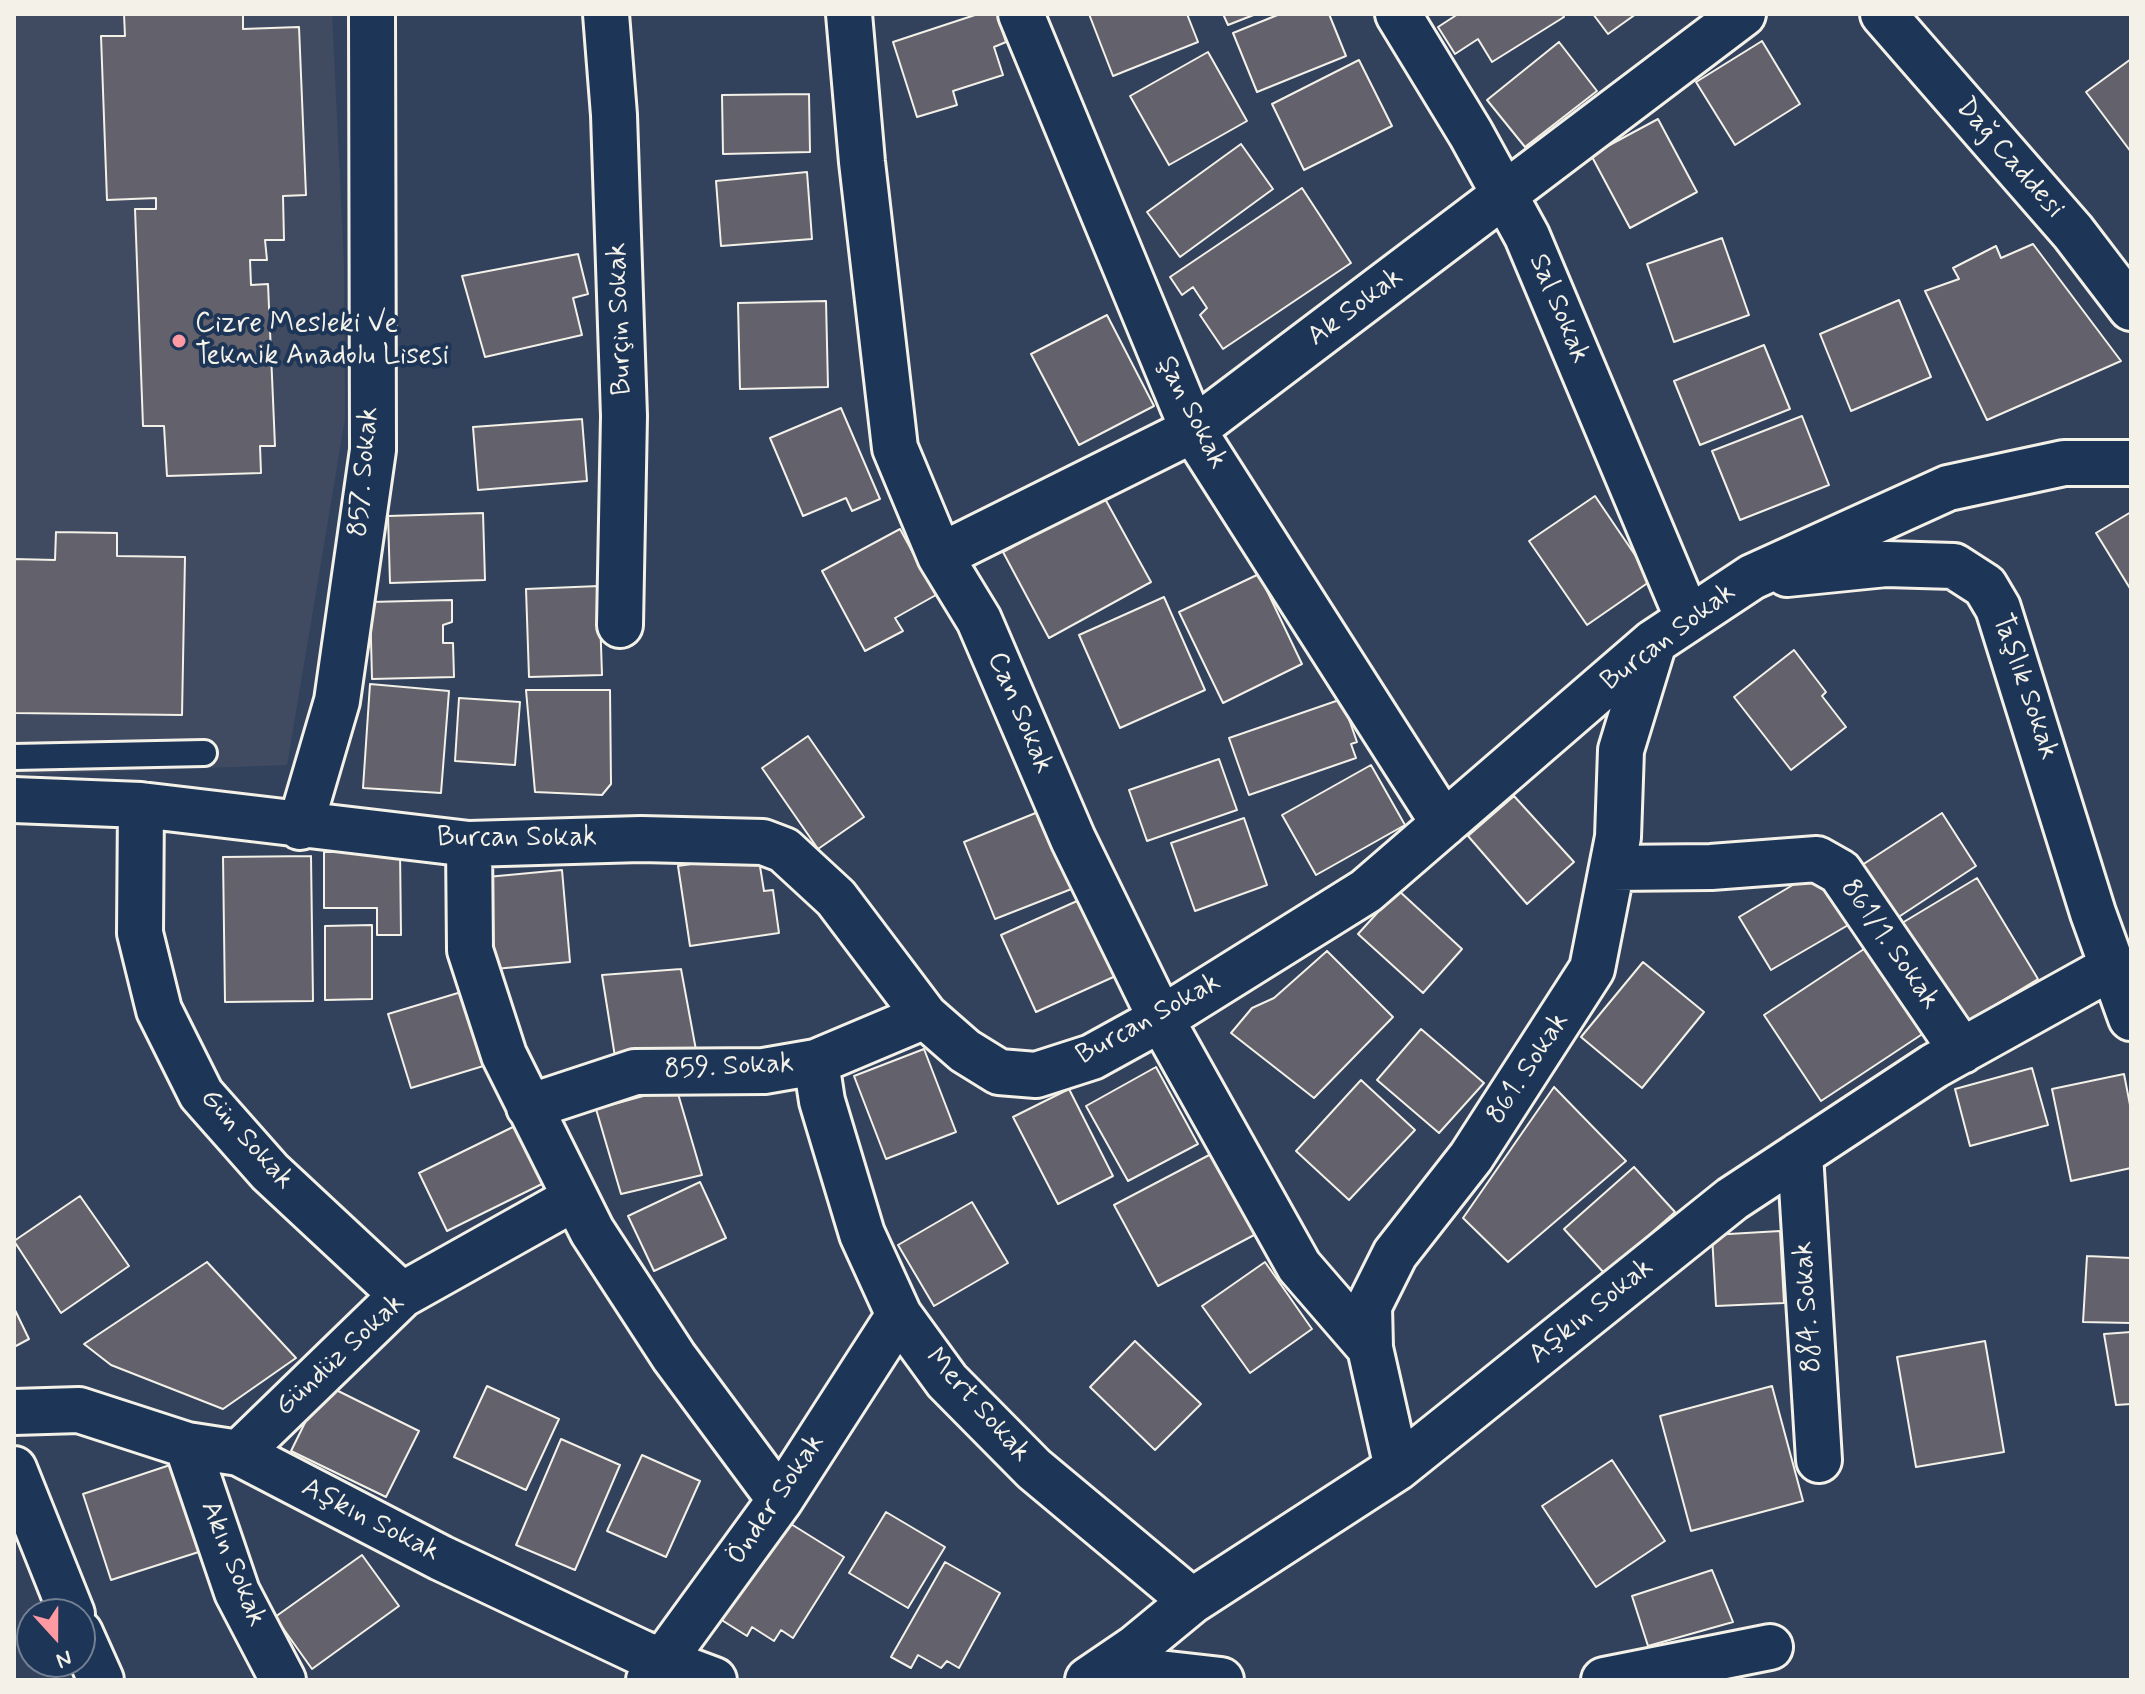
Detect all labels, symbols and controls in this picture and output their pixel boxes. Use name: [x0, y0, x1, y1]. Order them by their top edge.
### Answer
street label: Dağ Caddesi: [1948, 92, 2070, 226]
street label: Burçin Sokak: [602, 242, 640, 396]
street label: Sal Sokak: [1520, 249, 1596, 369]
street label: Ak Sokak: [1302, 261, 1410, 355]
place label: Cizre Mesleki Ve Teknik Anadolu Lisesi: [195, 308, 449, 374]
marker: Cizre Mesleki Ve Teknik Anadolu Lisesi: [170, 332, 188, 350]
street label: Şan Sokak: [1148, 351, 1234, 475]
street label: 857. Sokak: [343, 406, 387, 538]
street label: Burcan Sokak: [1595, 576, 1743, 700]
street label: Taşlık Sokak: [1983, 610, 2065, 764]
street label: Can Sokak: [978, 647, 1060, 779]
street label: Burcan Sokak: [437, 822, 597, 856]
street label: 861/1. Sokak: [1832, 873, 1946, 1017]
street label: Burcan Sokak: [1071, 967, 1227, 1073]
street label: 861. Sokak: [1480, 1007, 1578, 1131]
street label: 859. Sokak: [663, 1048, 795, 1088]
street label: Gün Sokak: [192, 1083, 300, 1197]
street label: 884. Sokak: [1788, 1240, 1830, 1374]
street label: Aşkın Sokak: [1523, 1252, 1661, 1372]
street label: Gündüz Sokak: [269, 1288, 413, 1424]
street label: Mert Sokak: [917, 1342, 1037, 1470]
street label: Önder Sokak: [721, 1428, 833, 1572]
street label: Aşkın Sokak: [295, 1472, 445, 1570]
street label: Akın Sokak: [192, 1496, 272, 1632]
north arrow: [16, 1598, 96, 1678]
text: N: [52, 1643, 76, 1674]

